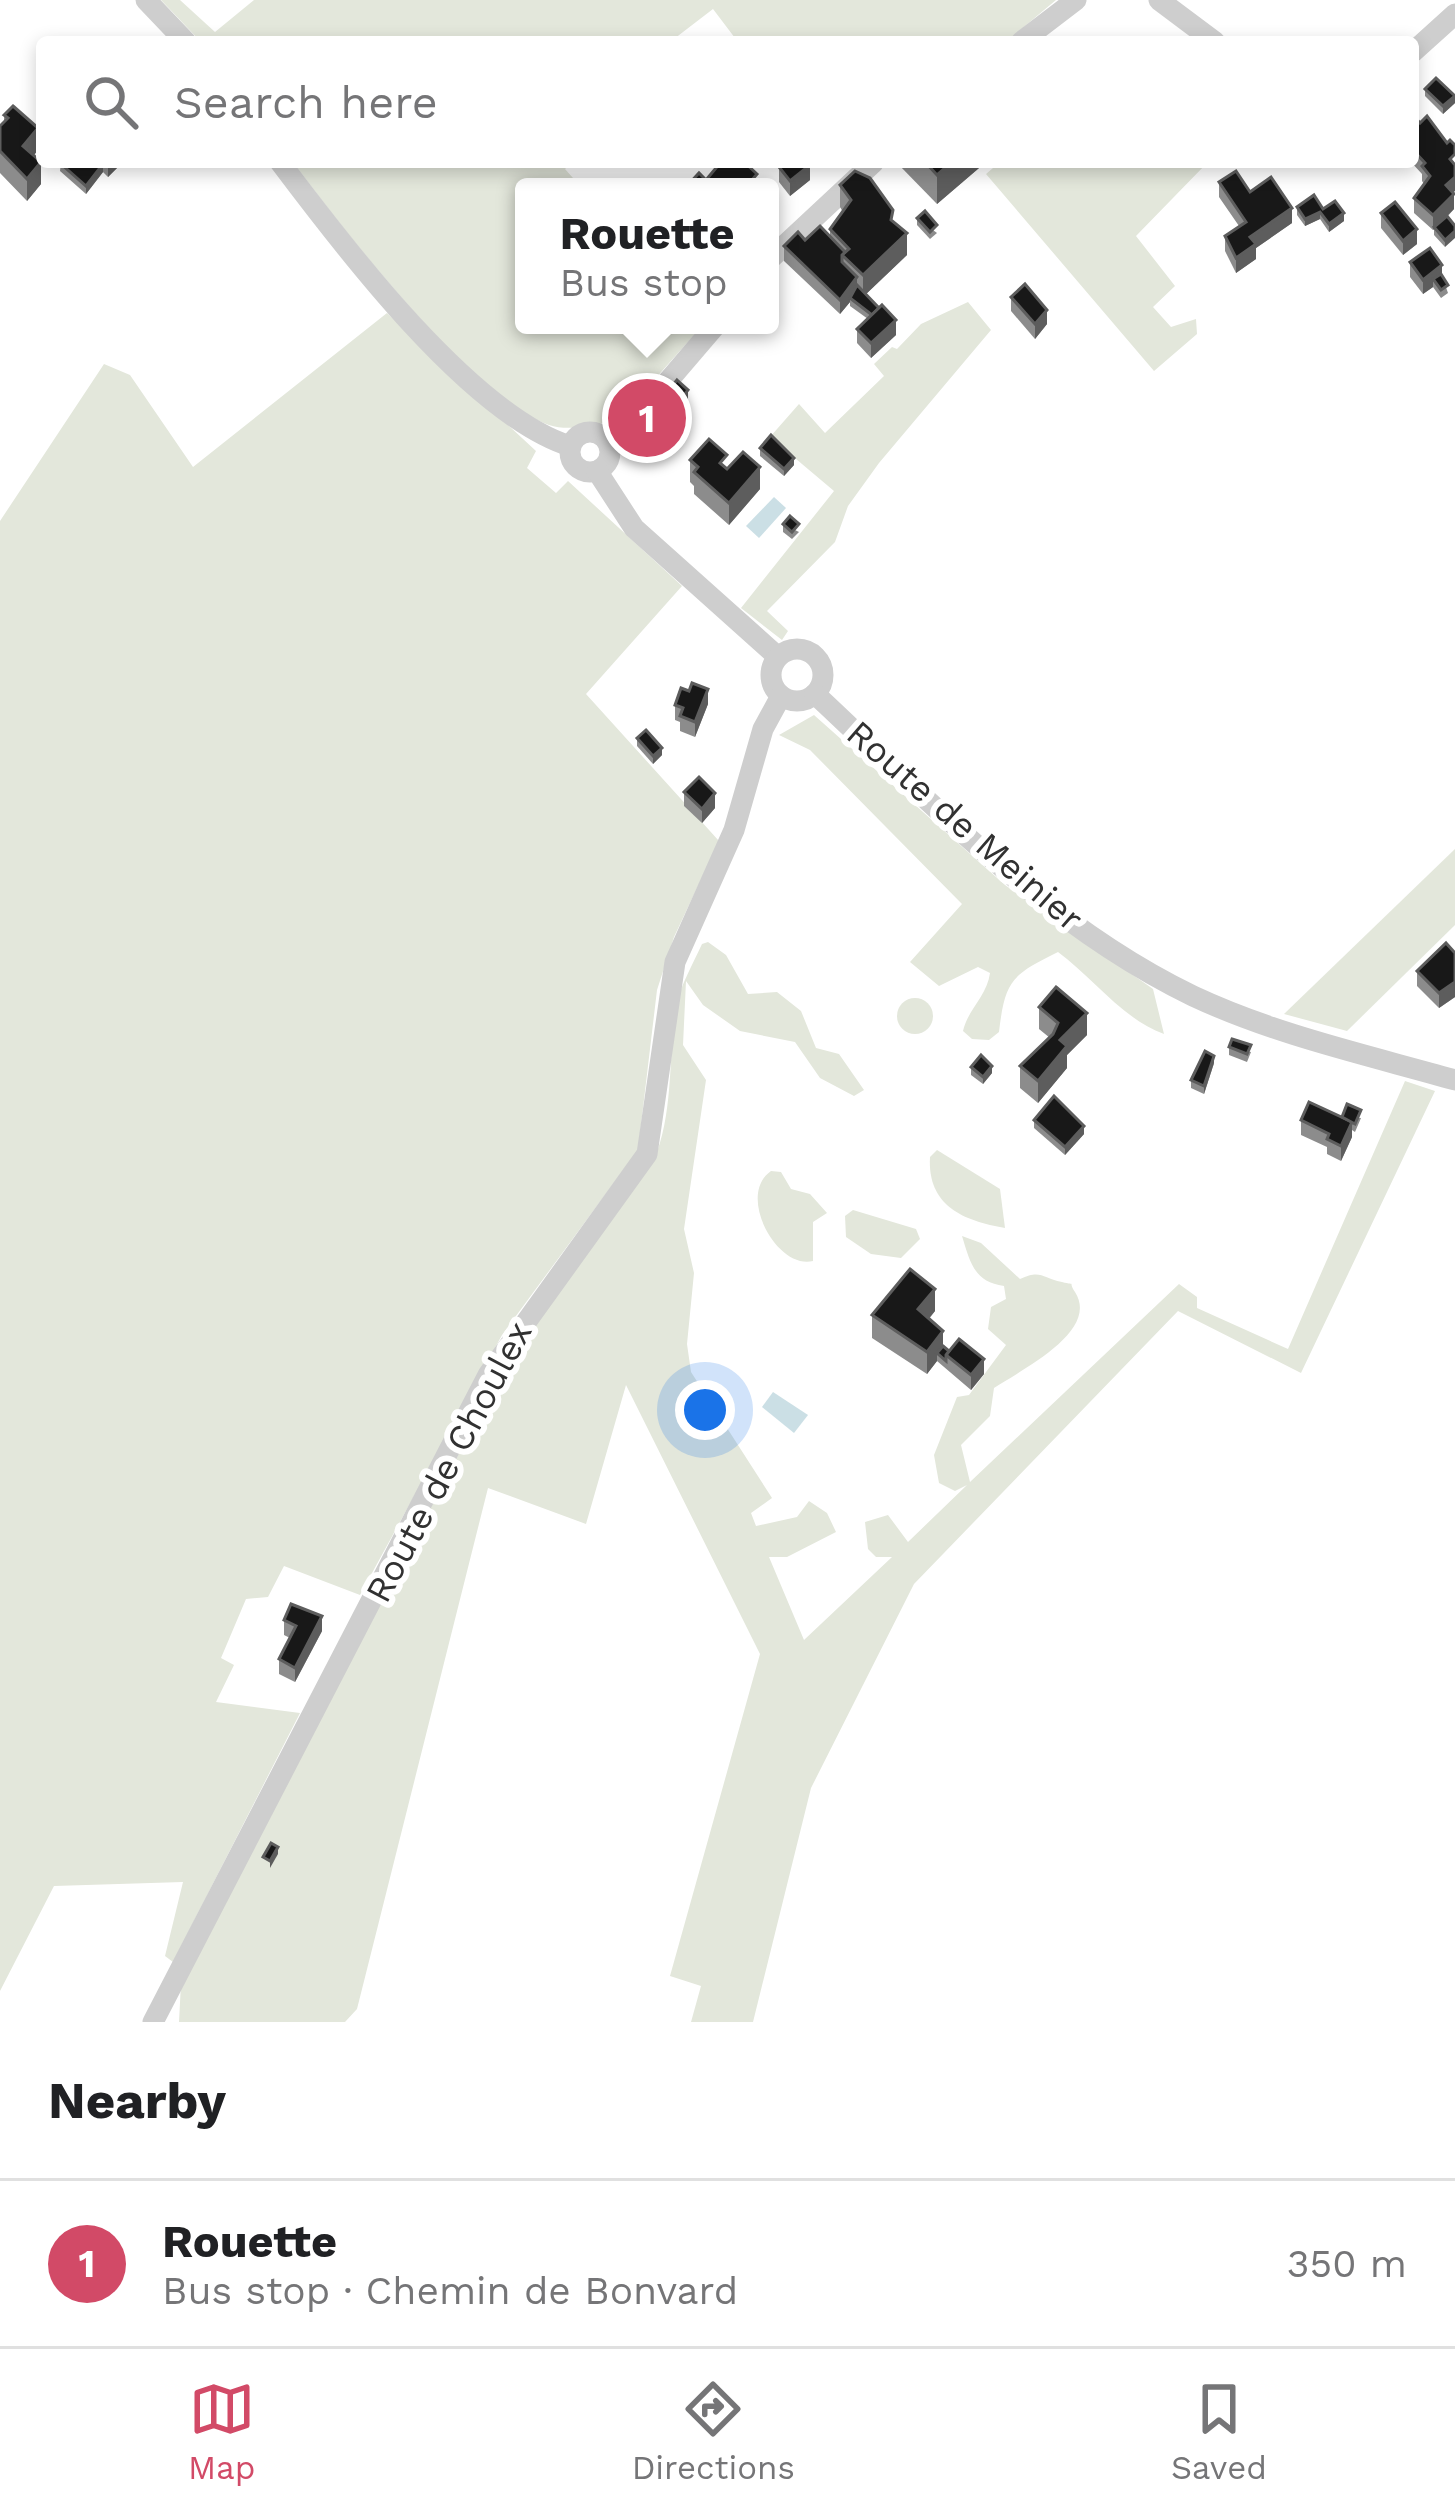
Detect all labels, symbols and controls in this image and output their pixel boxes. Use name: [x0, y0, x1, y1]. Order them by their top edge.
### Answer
search box: [36, 36, 1419, 168]
icon: search: [78, 69, 144, 135]
text: Search here: [174, 76, 438, 129]
popup: [515, 178, 779, 334]
text: Rouette: [559, 207, 735, 260]
text: Bus stop: [559, 260, 728, 305]
pin: 1: [608, 373, 686, 463]
street label: Route de Meinier: [838, 712, 1092, 940]
street label: Route de Choulex: [357, 1314, 541, 1610]
your location: [675, 1380, 735, 1440]
text: Nearby: [48, 2071, 226, 2130]
text: Rouette: [162, 2215, 337, 2268]
text: 1: [79, 2241, 95, 2286]
text: 350 m: [1287, 2241, 1407, 2286]
text: Bus stop · Chemin de Bonvard: [162, 2268, 738, 2313]
tab: Map: [188, 2376, 255, 2487]
tab: Directions: [632, 2376, 795, 2487]
tab: Saved: [1171, 2376, 1267, 2487]

